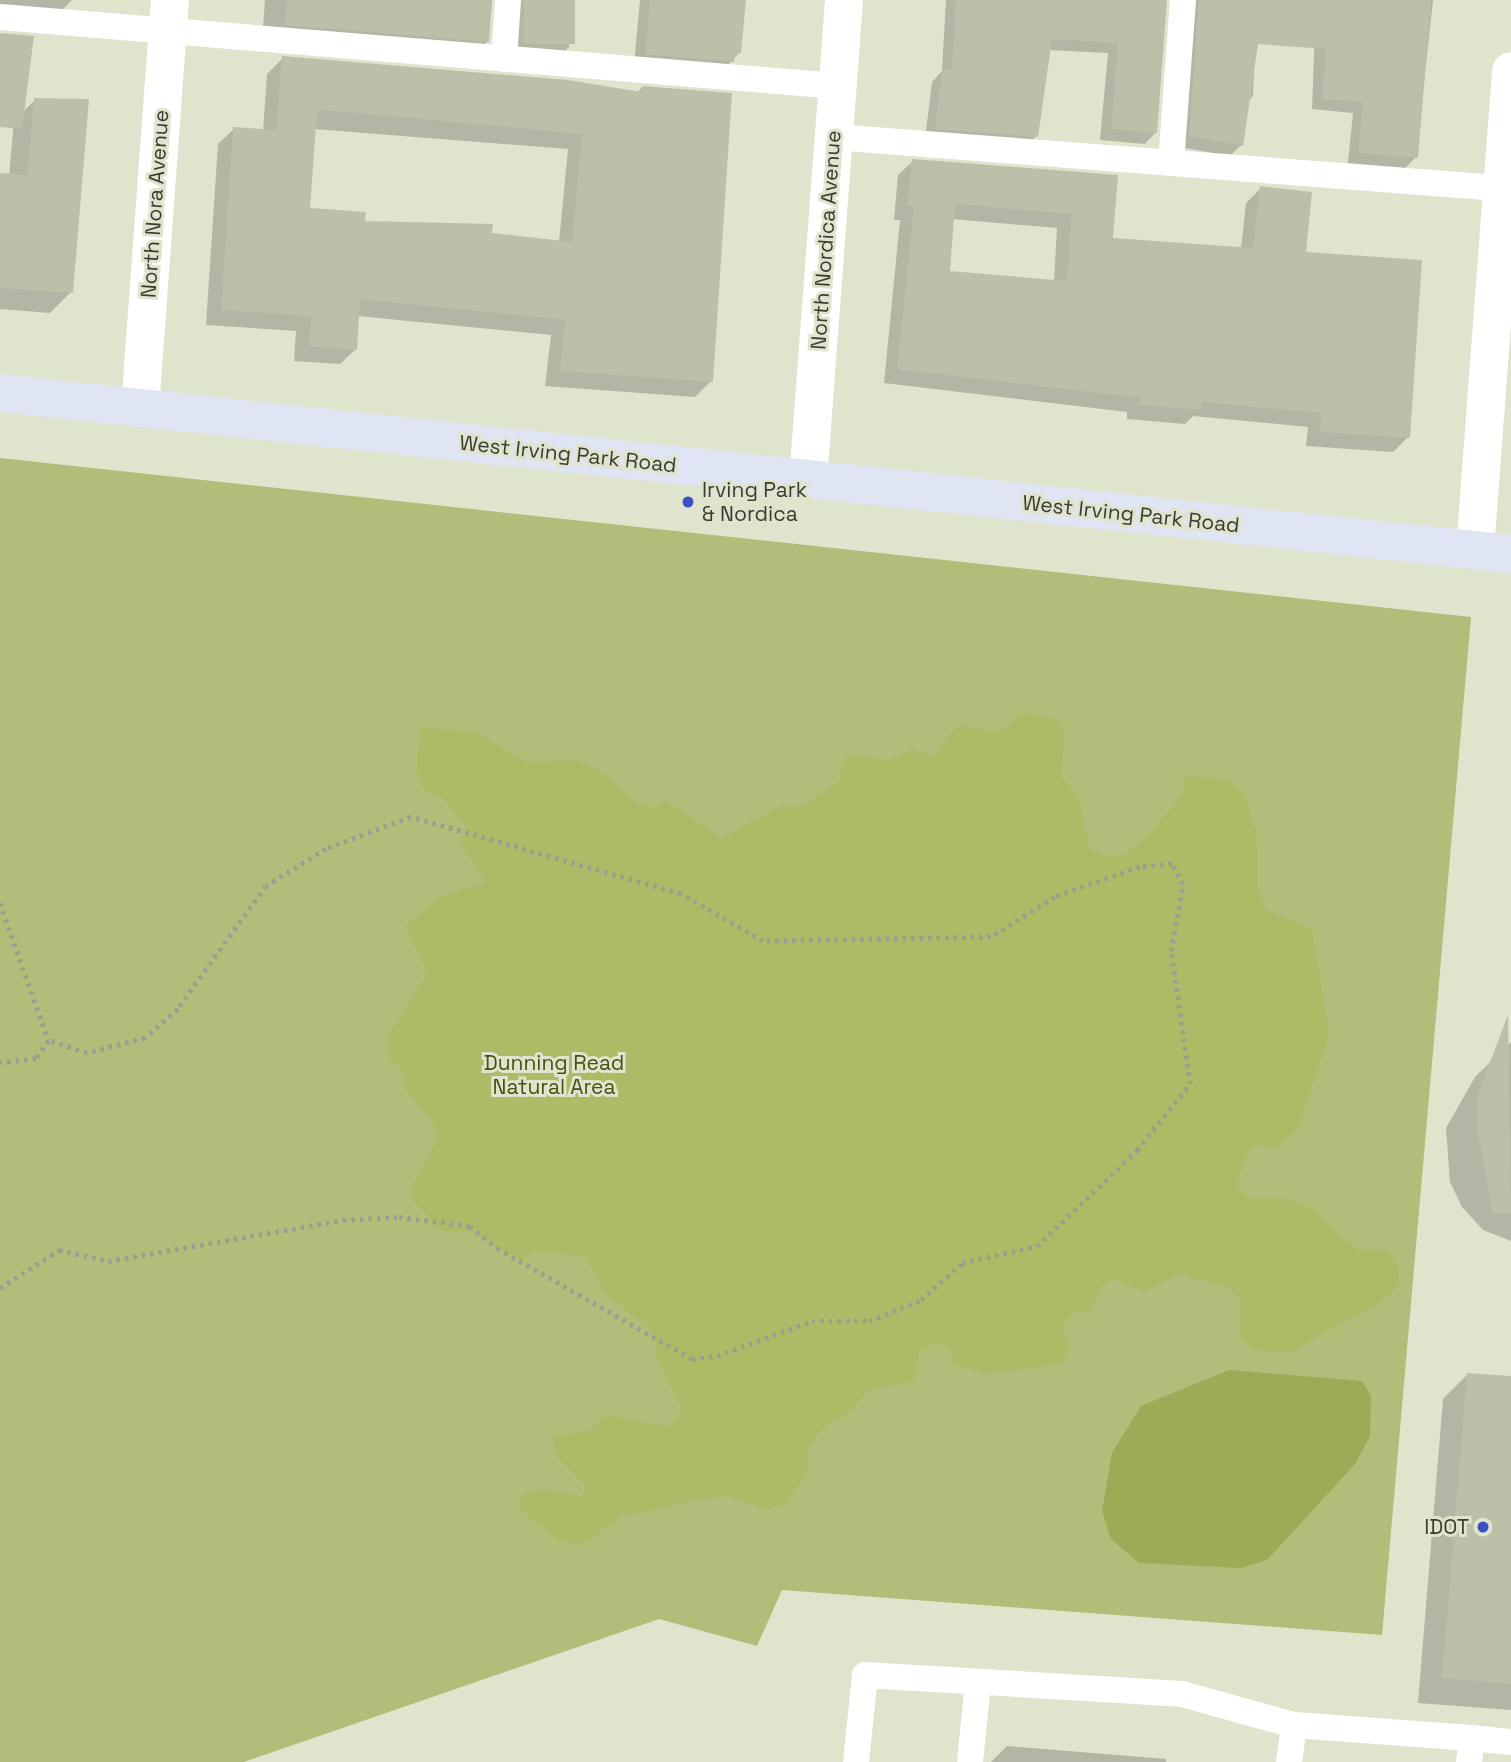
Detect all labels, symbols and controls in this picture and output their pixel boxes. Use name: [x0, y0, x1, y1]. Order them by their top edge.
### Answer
street label: North Nora Avenue: [136, 109, 174, 299]
street label: North Nordica Avenue: [806, 129, 846, 351]
street label: West Irving Park Road: [458, 430, 678, 478]
place label: Irving Park & Nordica: [702, 477, 807, 527]
street label: West Irving Park Road: [1021, 490, 1241, 538]
marker: Irving Park & Nordica: [680, 494, 696, 510]
park label: Dunning Read Natural Area: [484, 1050, 624, 1100]
place label: IDOT: [1424, 1514, 1469, 1540]
marker: IDOT: [1475, 1519, 1491, 1535]

